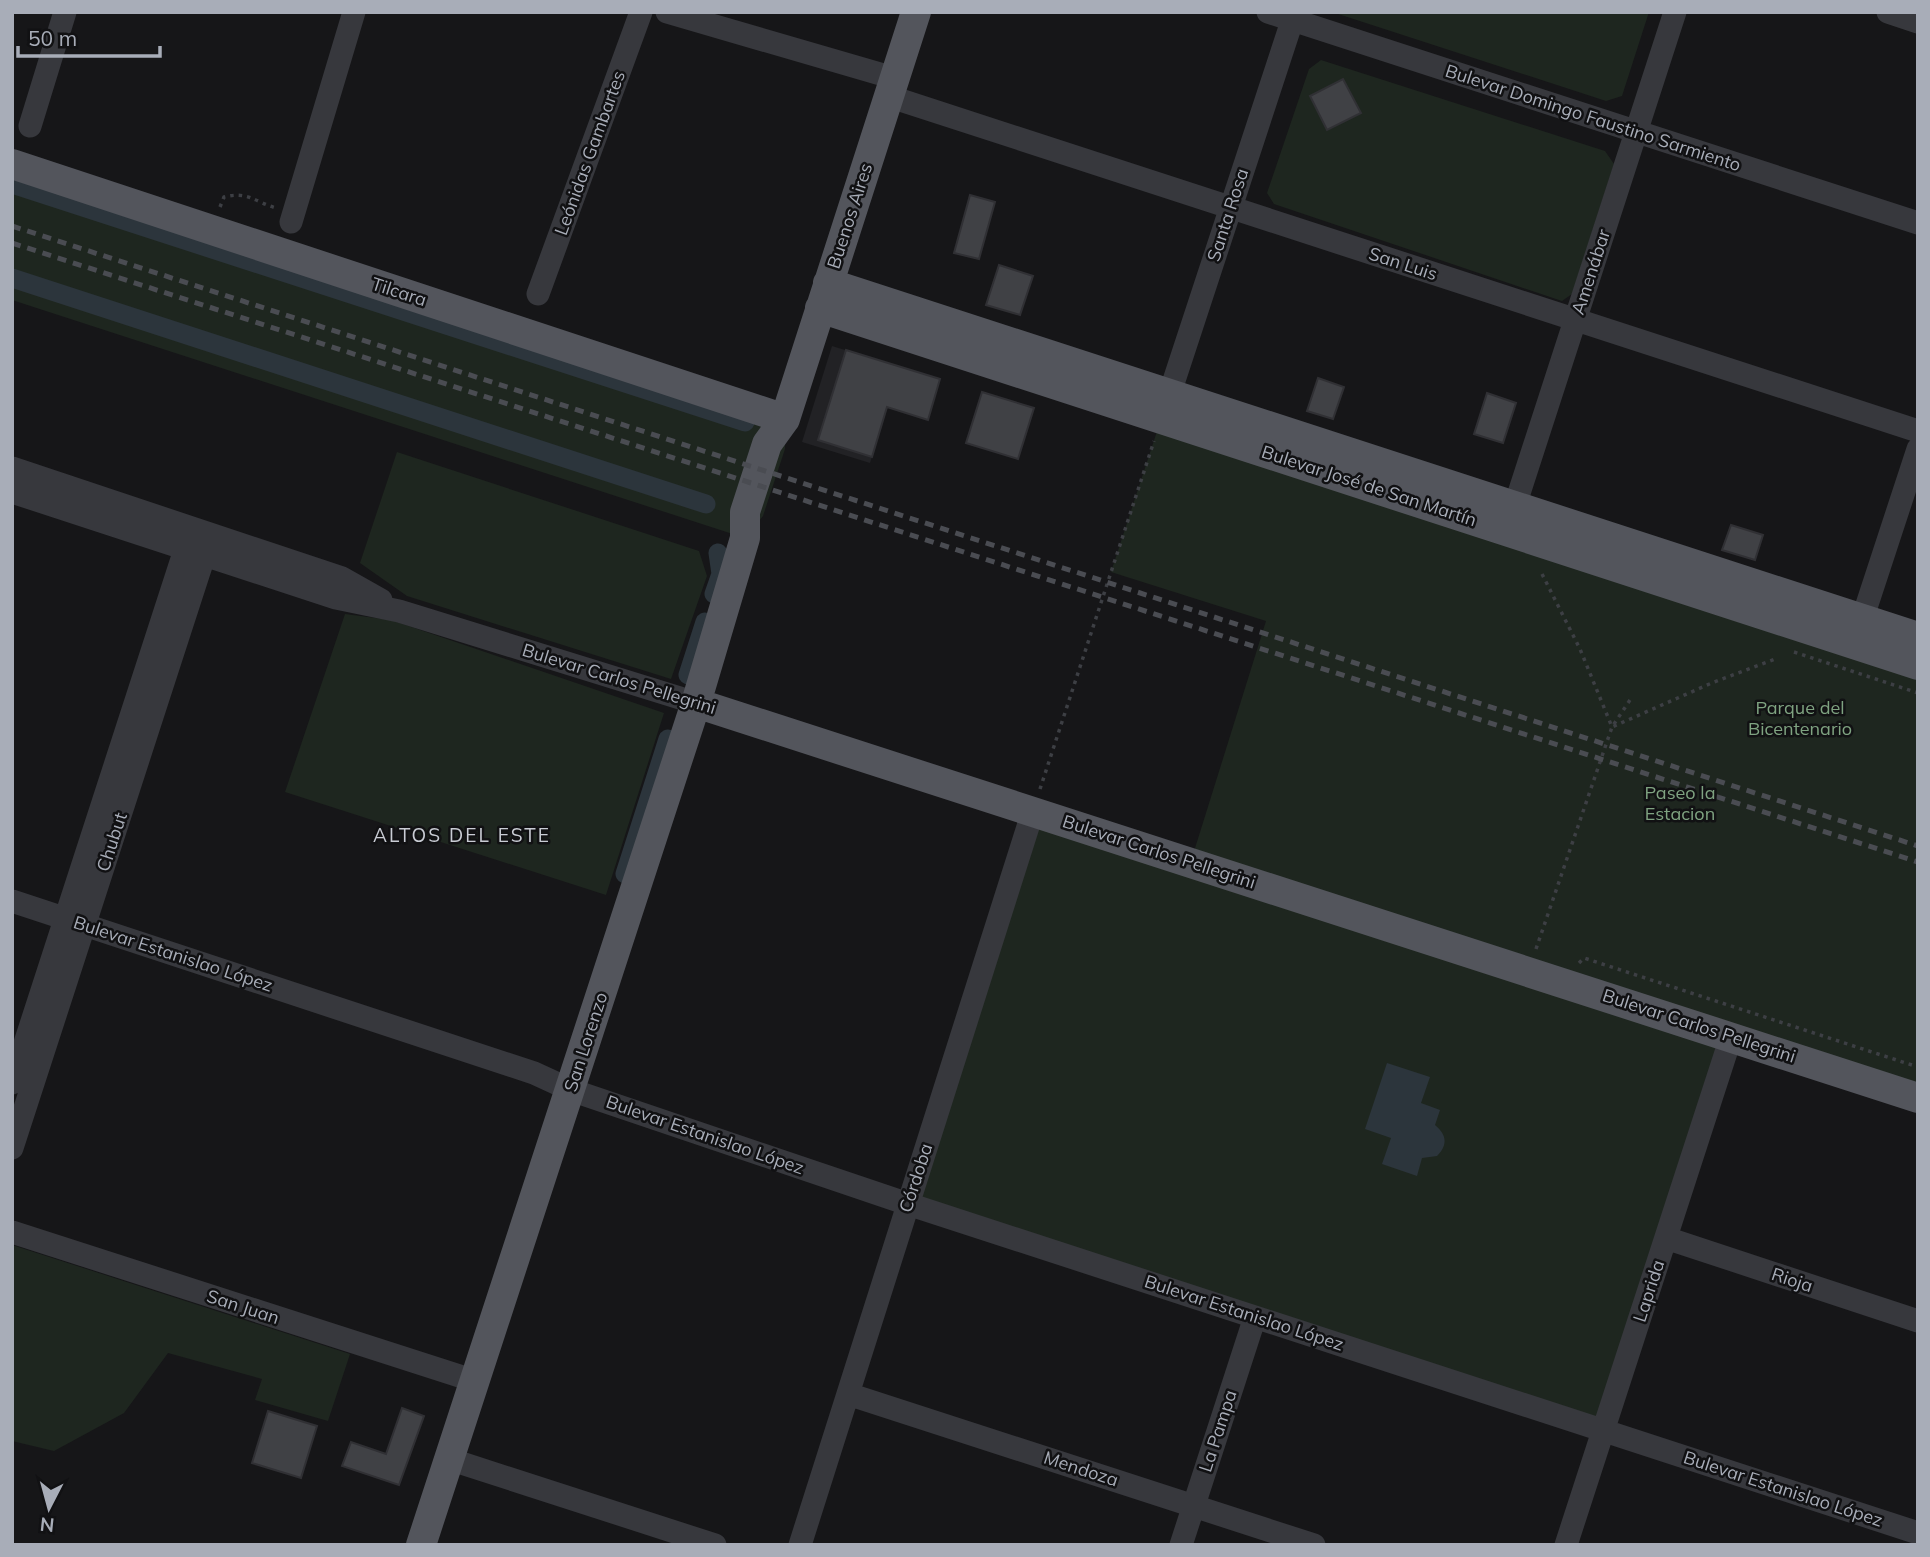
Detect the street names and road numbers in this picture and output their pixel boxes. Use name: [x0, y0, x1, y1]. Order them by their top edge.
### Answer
street label: Bulevar Domingo Faustino Sarmiento: [1442, 59, 1744, 176]
street label: Leónidas Gambartes: [549, 67, 630, 238]
street label: Buenos Aires: [822, 160, 877, 271]
street label: Santa Rosa: [1202, 165, 1253, 264]
street label: Amenábar: [1566, 226, 1615, 317]
street label: San Luis: [1366, 242, 1440, 285]
street label: Tilcara: [369, 272, 429, 311]
street label: Bulevar José de San Martín: [1259, 440, 1479, 531]
street label: Bulevar Carlos Pellegrini: [519, 638, 719, 719]
street label: Chubut: [91, 809, 132, 874]
street label: Bulevar Carlos Pellegrini: [1060, 809, 1259, 894]
street label: Bulevar Estanislao López: [71, 910, 276, 997]
street label: Bulevar Carlos Pellegrini: [1600, 983, 1799, 1068]
street label: San Lorenzo: [559, 989, 612, 1095]
street label: Bulevar Estanislao López: [603, 1090, 807, 1179]
street label: Córdoba: [894, 1140, 937, 1215]
street label: Laprida: [1628, 1257, 1669, 1325]
street label: Rioja: [1769, 1262, 1816, 1297]
street label: Bulevar Estanislao López: [1142, 1269, 1347, 1356]
street label: San Juan: [204, 1284, 282, 1329]
street label: La Pampa: [1193, 1387, 1242, 1475]
street label: Bulevar Estanislao López: [1681, 1445, 1886, 1532]
street label: Mendoza: [1041, 1446, 1121, 1491]

